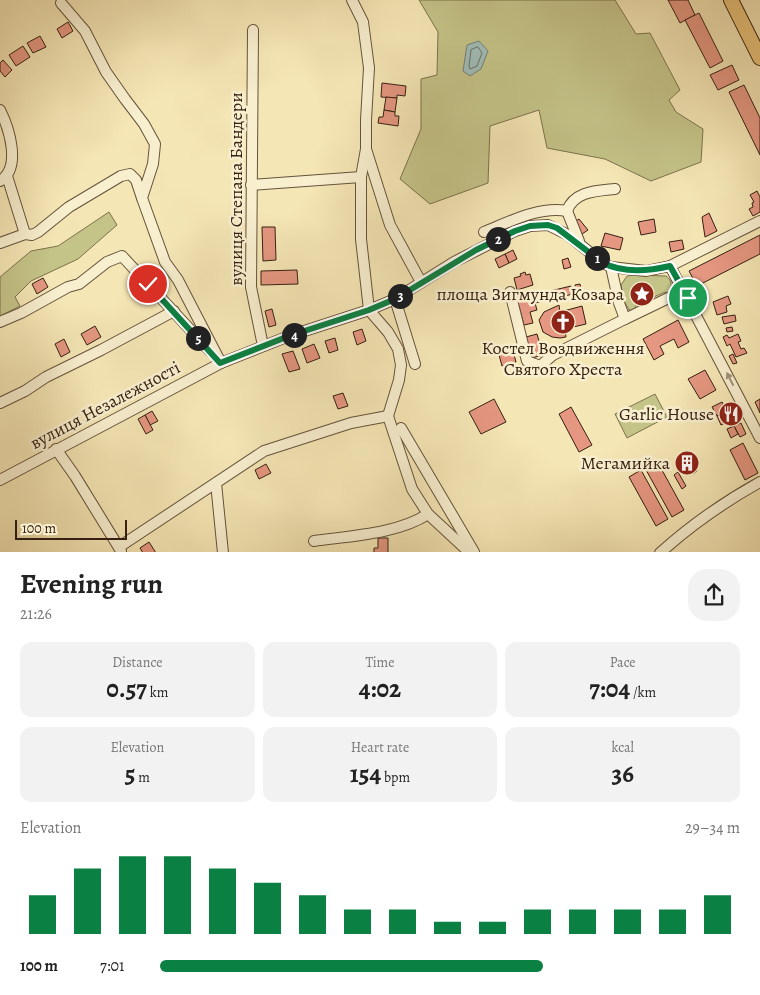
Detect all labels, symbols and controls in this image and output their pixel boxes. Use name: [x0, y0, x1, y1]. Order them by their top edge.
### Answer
street label: вулиця Степана Бандери: [224, 92, 248, 286]
pin: 2: [486, 226, 510, 252]
text: 2: [495, 230, 502, 249]
pin: 1: [584, 246, 610, 270]
text: 1: [595, 249, 600, 268]
pin: [127, 263, 169, 305]
icon: check: [134, 270, 162, 298]
pin: [667, 277, 709, 319]
place icon: площа Зигмунда Козара: [629, 281, 655, 307]
place label: площа Зигмунда Козара: [436, 282, 625, 306]
pin: 3: [388, 284, 412, 308]
icon: arrive: [674, 284, 702, 312]
text: 3: [397, 287, 404, 306]
church icon: Костел Воздвиження Святого Хреста: [550, 309, 576, 335]
pin: 4: [282, 322, 306, 348]
pin: 5: [186, 326, 210, 350]
text: 4: [291, 326, 298, 345]
text: 5: [196, 329, 201, 348]
place label: Костел Воздвиження Святого Хреста: [482, 336, 644, 381]
street label: вулиця Незалежності: [26, 355, 184, 455]
one-way arrow: [726, 372, 734, 387]
restaurant icon: Garlic House: [718, 401, 744, 427]
place label: Garlic House: [619, 402, 714, 426]
building icon: Мегамийка: [674, 450, 700, 476]
place label: Мегамийка: [581, 451, 671, 475]
scale bar: [15, 518, 128, 541]
text: 100 m: [22, 519, 56, 538]
text: Evening run: [20, 565, 163, 603]
button: share: [688, 569, 740, 621]
text: 21:26: [20, 603, 52, 625]
text: Distance: [112, 653, 162, 672]
text: Time: [365, 653, 395, 672]
text: Pace: [610, 653, 636, 672]
text: 0.57: [106, 672, 147, 706]
text: 4:02: [359, 672, 401, 706]
text: 7:04: [589, 672, 630, 706]
text: km: [147, 683, 168, 702]
text: /km: [630, 683, 656, 702]
text: Elevation: [110, 738, 164, 757]
text: Heart rate: [351, 738, 409, 757]
text: kcal: [611, 738, 634, 757]
text: 5: [125, 757, 135, 791]
text: 154: [350, 757, 381, 791]
text: 36: [611, 757, 634, 791]
text: m: [135, 768, 150, 787]
text: bpm: [381, 768, 410, 787]
text: Elevation: [20, 817, 81, 839]
text: 29–34 m: [685, 817, 740, 839]
text: 100 m: [20, 955, 58, 977]
text: 7:01: [100, 955, 125, 977]

